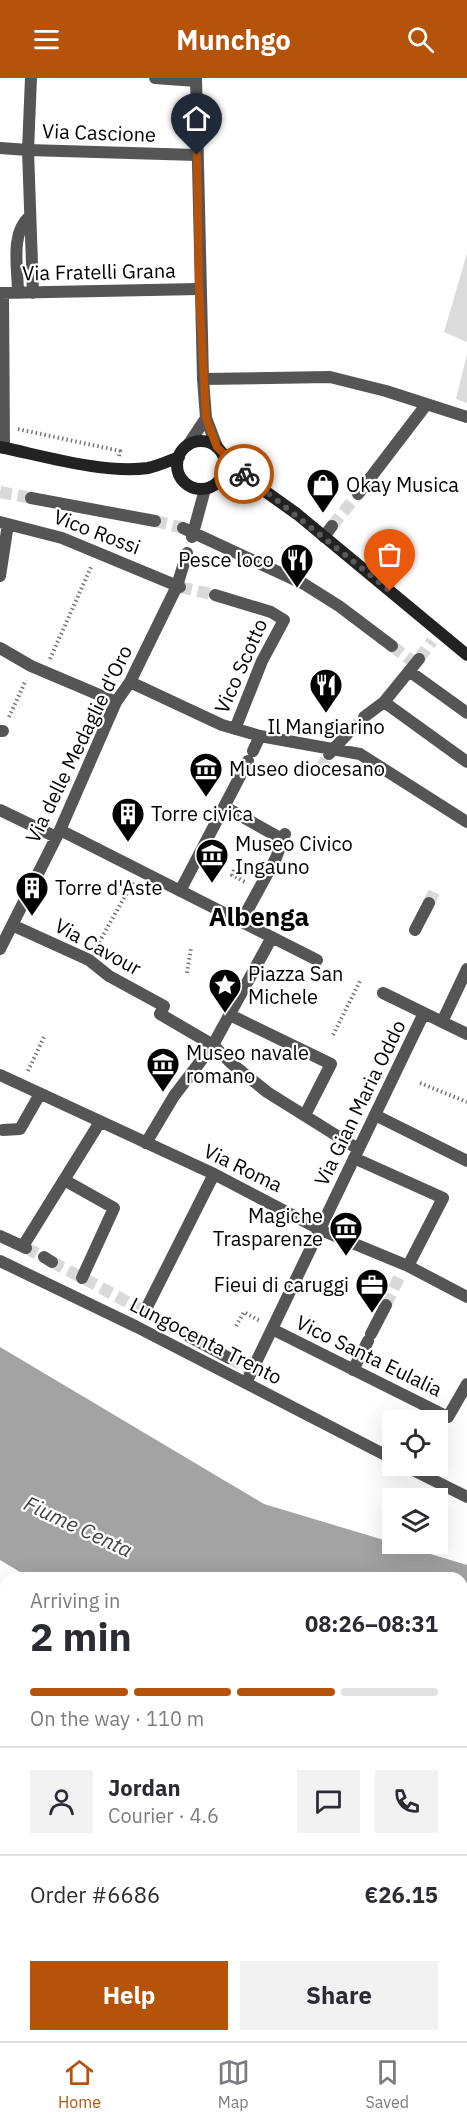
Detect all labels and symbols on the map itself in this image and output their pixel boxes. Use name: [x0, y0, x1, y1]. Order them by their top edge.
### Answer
pin: [171, 93, 222, 155]
street label: Via Cascione: [42, 117, 156, 148]
street label: Via Fratelli Grana: [22, 257, 176, 286]
courier: [214, 444, 274, 504]
shop icon: Okay Musica: [305, 467, 341, 514]
place label: Okay Musica: [346, 471, 459, 498]
street label: Vico Rossi: [50, 503, 145, 560]
pin: [364, 529, 415, 591]
restaurant icon: Pesce loco: [279, 542, 315, 589]
place label: Pesce loco: [178, 546, 274, 573]
street label: Vico Scotto: [208, 614, 273, 717]
street label: Via delle Medaglie d'Oro: [19, 640, 138, 847]
restaurant icon: Il Mangiarino: [308, 667, 344, 714]
place label: Il Mangiarino: [267, 713, 385, 740]
museum icon: Museo diocesano: [188, 751, 224, 798]
place label: Museo diocesano: [229, 755, 385, 782]
building icon: Torre civica: [110, 796, 146, 843]
place label: Torre civica: [151, 800, 254, 827]
place label: Museo Civico Ingauno: [235, 830, 353, 880]
museum icon: Museo Civico Ingauno: [194, 837, 230, 884]
building icon: Torre d'Aste: [14, 870, 50, 917]
place label: Torre d'Aste: [55, 874, 162, 901]
district label: Albenga: [209, 899, 310, 933]
street label: Via Cavour: [50, 912, 146, 981]
place label: Piazza San Michele: [248, 960, 343, 1010]
place icon: Piazza San Michele: [207, 967, 243, 1014]
street label: Via Gian Maria Oddo: [308, 1015, 411, 1190]
place label: Museo navale romano: [186, 1039, 309, 1089]
museum icon: Museo navale romano: [145, 1046, 181, 1093]
street label: Via Roma: [199, 1137, 287, 1198]
place label: Magiche Trasparenze: [213, 1202, 323, 1252]
museum icon: Magiche Trasparenze: [328, 1210, 364, 1257]
office icon: Fieui di caruggi: [354, 1267, 390, 1314]
place label: Fieui di caruggi: [214, 1271, 349, 1298]
street label: Lungocenta Trento: [126, 1291, 287, 1391]
street label: Vico Santa Eulalia: [292, 1308, 447, 1403]
water label: Fiume Centa: [20, 1489, 137, 1563]

